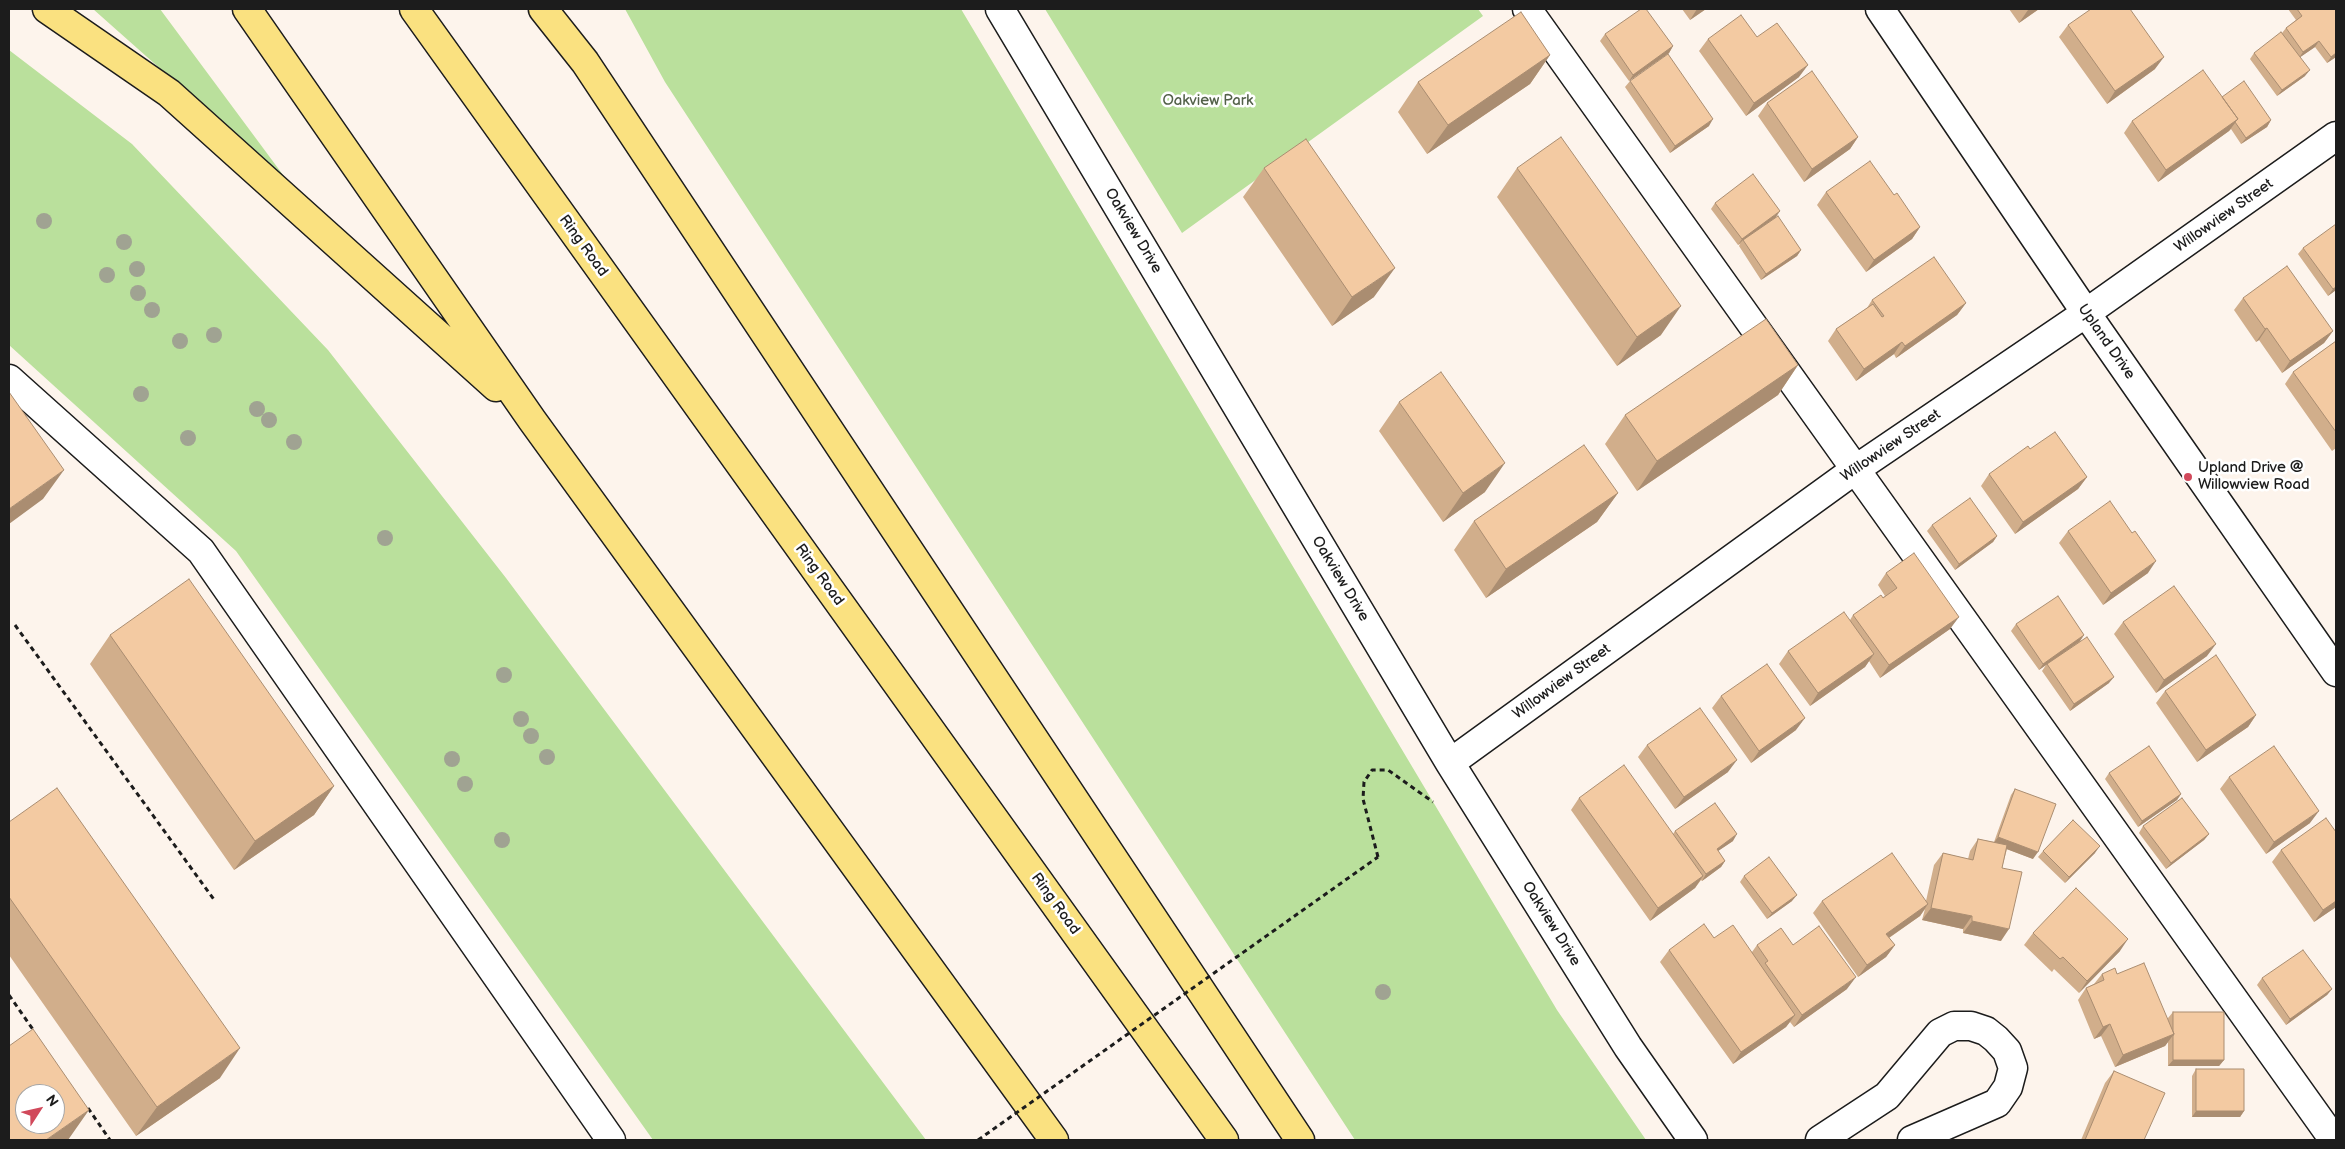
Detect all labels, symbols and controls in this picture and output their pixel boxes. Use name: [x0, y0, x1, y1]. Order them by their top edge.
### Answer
park label: Oakview Park: [1163, 92, 1253, 110]
street label: Willowview Street: [2171, 175, 2277, 257]
street label: Oakview Drive: [1101, 185, 1165, 277]
street label: Ring Road: [555, 212, 611, 280]
street label: Upland Drive: [2073, 301, 2139, 383]
street label: Willowview Street: [1838, 406, 1944, 486]
place label: Upland Drive @ Willowview Road: [2198, 459, 2310, 494]
marker: Upland Drive @ Willowview Road: [2182, 471, 2194, 483]
street label: Oakview Drive: [1308, 533, 1372, 625]
street label: Ring Road: [791, 541, 847, 609]
street label: Willowview Street: [1510, 640, 1614, 724]
street label: Ring Road: [1027, 870, 1083, 938]
street label: Oakview Drive: [1518, 879, 1584, 969]
north arrow: [15, 1084, 65, 1134]
text: N: [42, 1091, 62, 1110]

